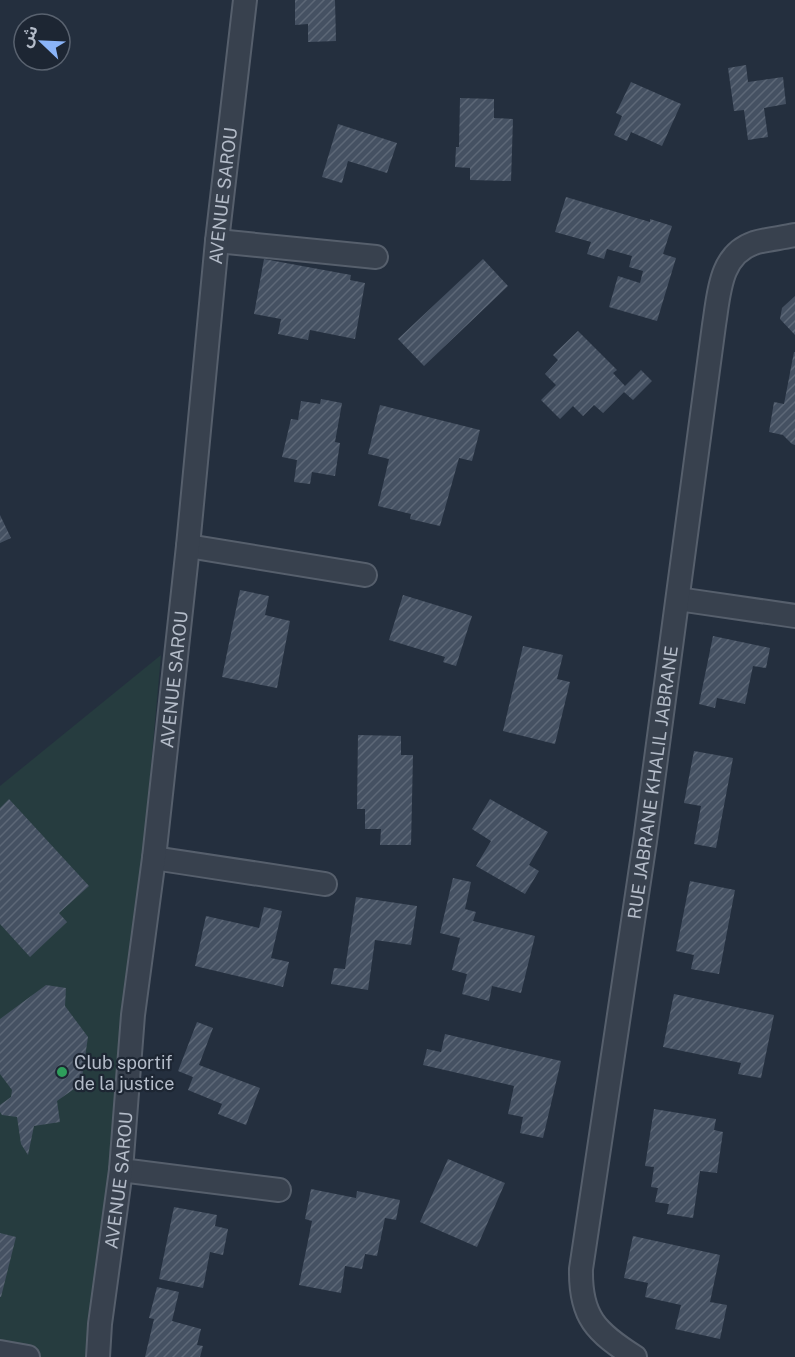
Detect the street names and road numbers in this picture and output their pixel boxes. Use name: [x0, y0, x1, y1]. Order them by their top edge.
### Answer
street label: AVENUE SAROU: [204, 126, 241, 265]
street label: AVENUE SAROU: [156, 610, 191, 749]
street label: RUE JABRANE KHALIL JABRANE: [623, 644, 682, 920]
street label: AVENUE SAROU: [100, 1111, 136, 1250]

